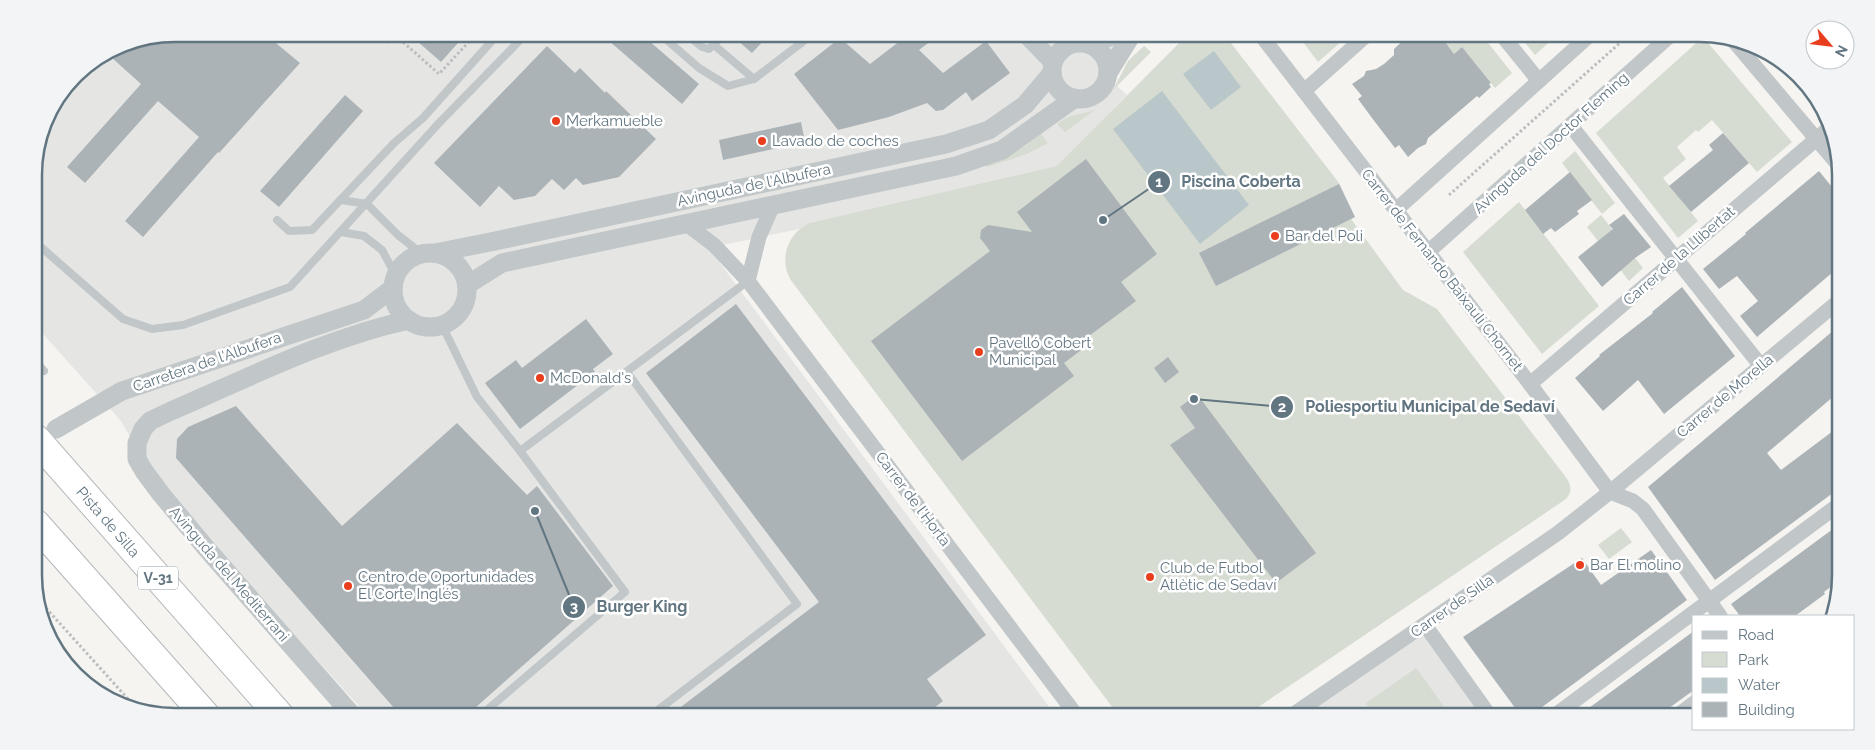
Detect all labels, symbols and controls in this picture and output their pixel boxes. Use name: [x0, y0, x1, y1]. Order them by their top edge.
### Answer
north arrow: [1805, 20, 1855, 70]
text: N: [1832, 43, 1851, 60]
street label: Avinguda del Doctor Fleming: [1470, 69, 1632, 217]
place label: Merkamueble: [566, 112, 663, 130]
marker: Merkamueble: [550, 115, 562, 127]
place label: Lavado de coches: [772, 132, 899, 150]
marker: Lavado de coches: [756, 135, 768, 147]
street label: Avinguda de l'Albufera: [676, 160, 832, 210]
street label: Carrer de Fernando Baixaulí Chornet: [1358, 165, 1526, 375]
callout: Piscina Coberta: [1146, 166, 1311, 197]
text: Piscina Coberta: [1181, 172, 1301, 191]
text: 1: [1155, 173, 1163, 191]
street label: Carrer de la Llibertat: [1620, 203, 1738, 309]
place label: Bar del Poli: [1285, 227, 1363, 245]
marker: Bar del Poli: [1269, 230, 1281, 242]
street label: Carretera de l'Albufera: [131, 328, 283, 396]
place label: Pavelló Cobert Municipal: [989, 334, 1091, 369]
marker: Pavelló Cobert Municipal: [973, 346, 985, 358]
street label: Carrer de Morella: [1673, 350, 1777, 442]
place label: McDonald's: [550, 369, 631, 387]
marker: McDonald's: [534, 372, 546, 384]
callout: Poliesportiu Municipal de Sedaví: [1270, 391, 1565, 422]
text: Poliesportiu Municipal de Sedaví: [1305, 397, 1556, 416]
text: 2: [1278, 398, 1286, 416]
street label: Carrer de l'Horta: [872, 448, 954, 550]
street label: Pista de Silla: [72, 483, 144, 561]
street label: Avinguda del Mediterrani: [165, 503, 293, 645]
place label: Bar El molino: [1590, 556, 1681, 574]
place label: Club de Futbol Atlètic de Sedaví: [1160, 559, 1277, 594]
marker: Bar El molino: [1574, 559, 1586, 571]
road number: V-31: [138, 566, 178, 590]
place label: Centro de Oportunidades El Corte Inglés: [358, 568, 534, 603]
marker: Club de Futbol Atlètic de Sedaví: [1144, 571, 1156, 583]
street label: Carrer de Silla: [1407, 571, 1497, 641]
marker: Centro de Oportunidades El Corte Inglés: [342, 580, 354, 592]
callout: Burger King: [561, 591, 697, 622]
text: Burger King: [597, 597, 687, 616]
text: 3: [570, 598, 578, 616]
legend: [1692, 615, 1855, 730]
text: Road: [1738, 626, 1774, 644]
text: Park: [1738, 651, 1769, 669]
text: Water: [1738, 676, 1781, 694]
text: Building: [1738, 701, 1795, 719]

